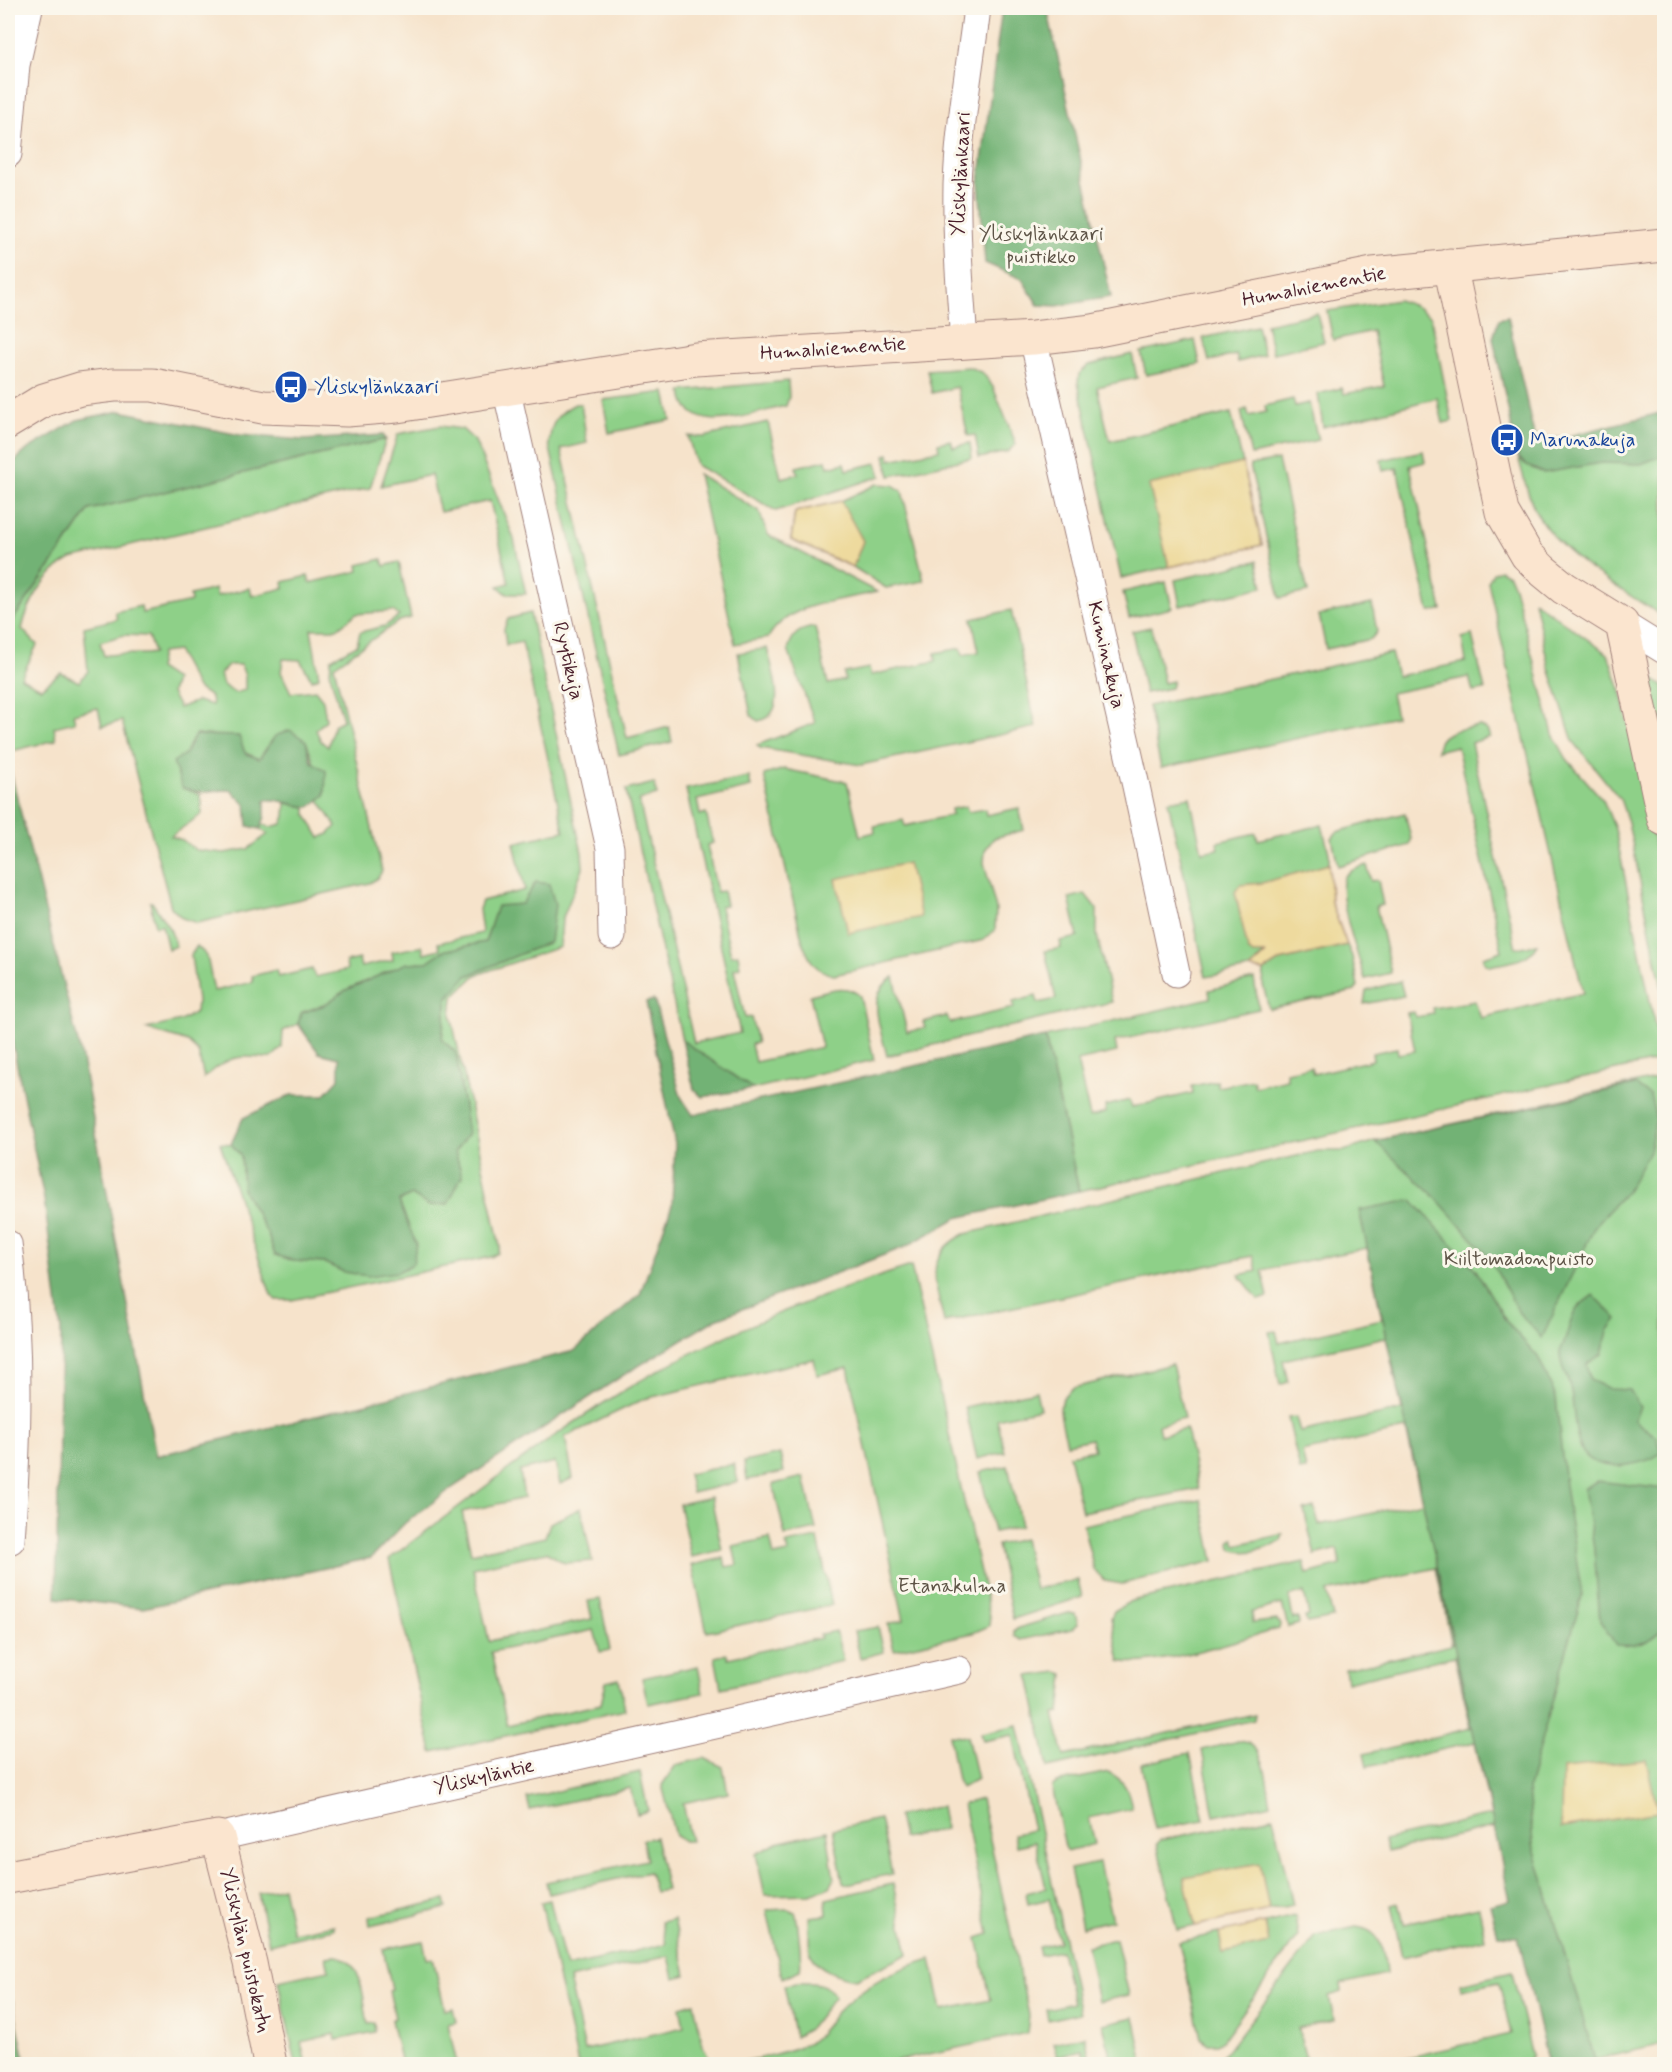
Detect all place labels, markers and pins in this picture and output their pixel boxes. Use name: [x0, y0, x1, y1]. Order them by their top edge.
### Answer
bus stop icon: Yliskylänkaari: [273, 369, 309, 405]
place label: Yliskylänkaari: [314, 374, 439, 401]
bus stop icon: Marunakuja: [1489, 422, 1525, 458]
place label: Marunakuja: [1530, 427, 1635, 454]

